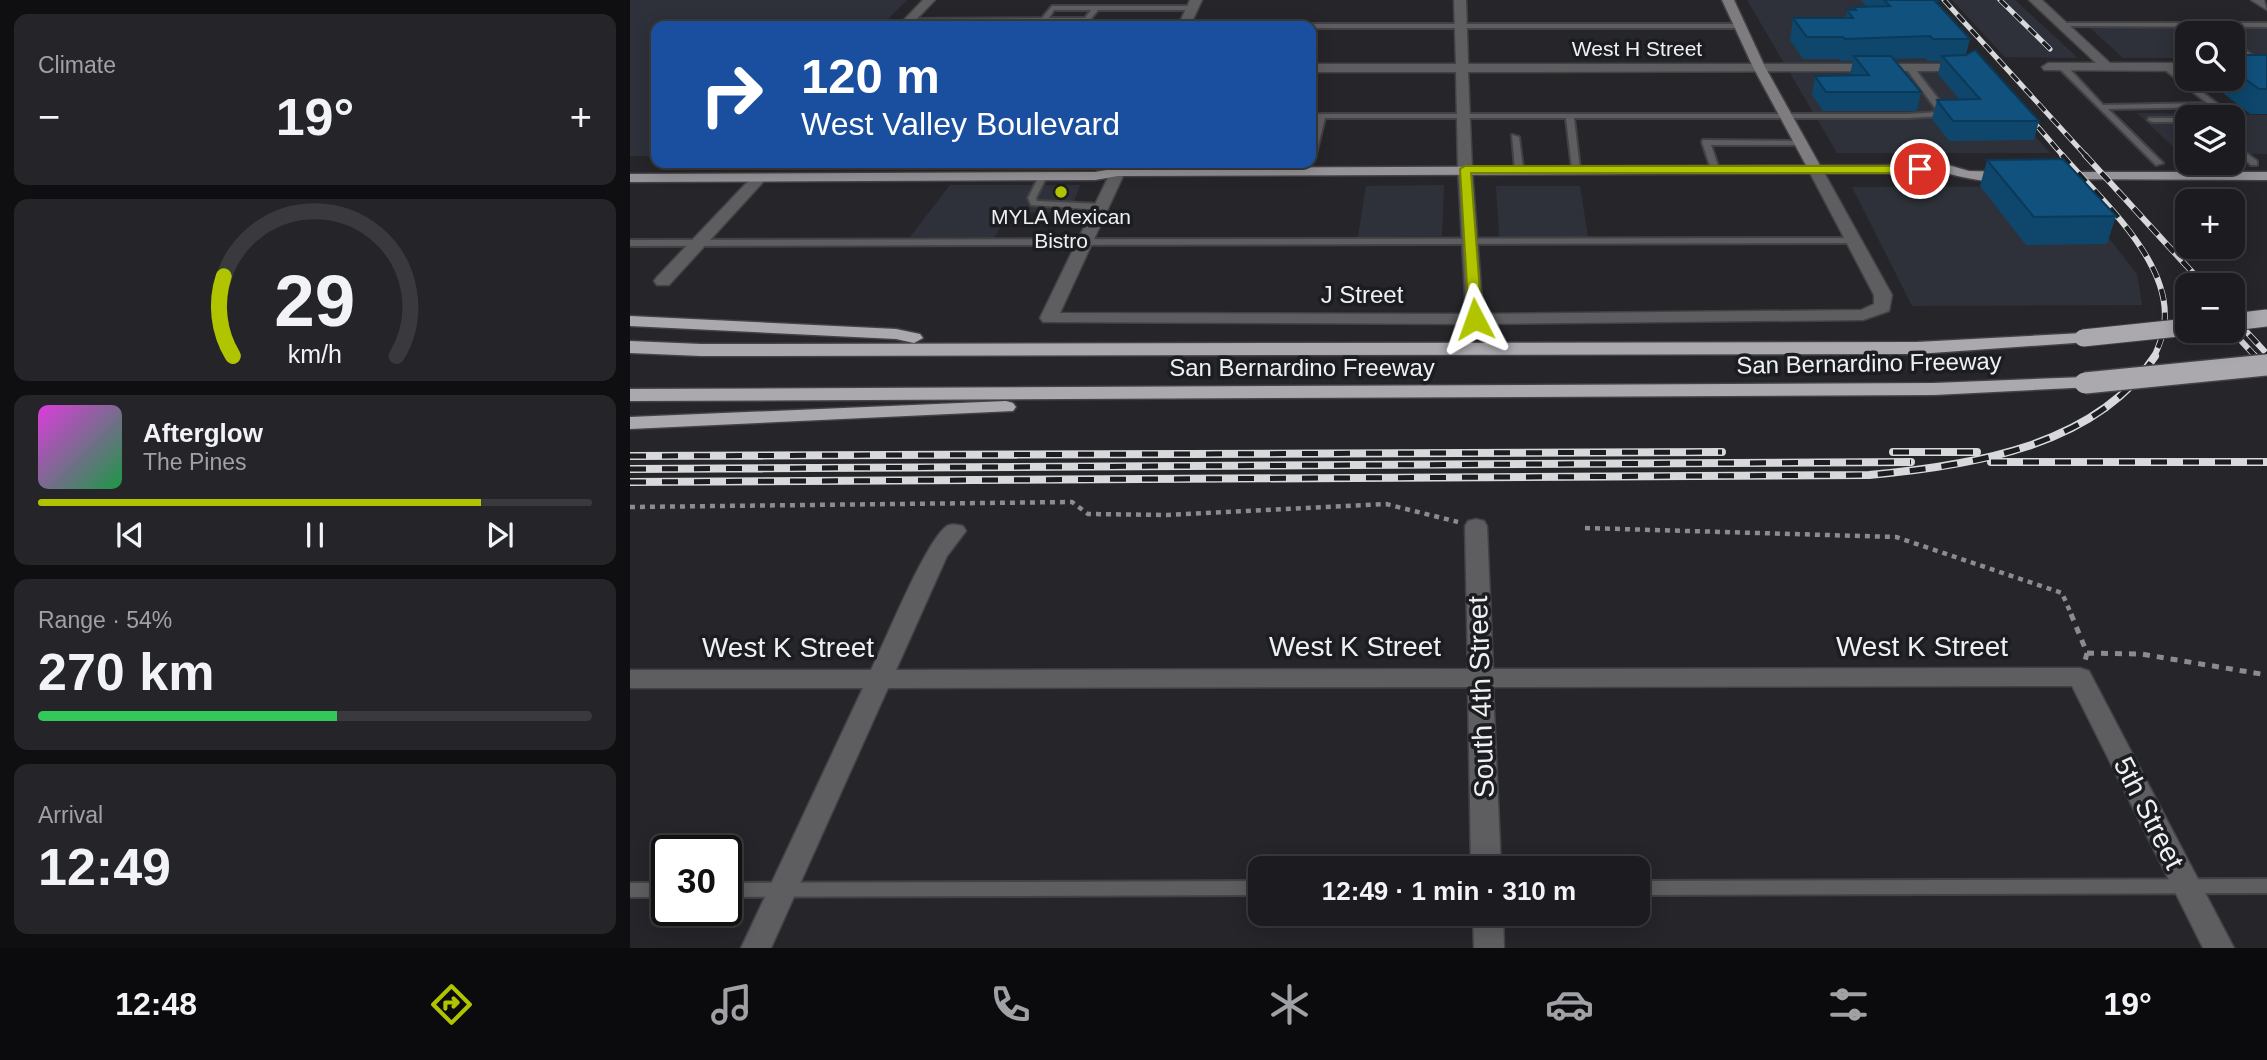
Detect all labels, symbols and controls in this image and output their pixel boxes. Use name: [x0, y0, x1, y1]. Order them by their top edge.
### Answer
map controls: [2175, 21, 2245, 343]
button: search: [2175, 21, 2245, 91]
street label: West H Street: [1572, 37, 1702, 60]
icon: right: [686, 49, 777, 140]
text: 120 m: [801, 49, 940, 103]
text: Climate: [38, 52, 116, 78]
text: 19°: [276, 88, 354, 146]
text: −: [38, 96, 60, 138]
text: +: [570, 96, 592, 138]
button: layers: [2175, 105, 2245, 175]
text: West Valley Boulevard: [801, 106, 1120, 142]
pin: [1890, 139, 1950, 199]
icon: arrive: [1901, 150, 1939, 188]
marker: MYLA Mexican Bistro: [1053, 184, 1069, 200]
button: +: [2175, 189, 2245, 259]
place label: MYLA Mexican Bistro: [991, 205, 1131, 252]
text: 29: [275, 260, 355, 341]
button: −: [2175, 273, 2245, 343]
street label: J Street: [1321, 281, 1404, 308]
position arrow: [1438, 282, 1512, 356]
text: km/h: [288, 339, 342, 367]
street label: San Bernardino Freeway: [1736, 347, 2002, 379]
street label: San Bernardino Freeway: [1169, 354, 1435, 381]
text: Afterglow: [143, 418, 263, 448]
text: The Pines: [143, 449, 247, 475]
icon: previous: [111, 516, 149, 554]
icon: pause: [296, 516, 334, 554]
icon: next: [481, 516, 519, 554]
street label: South 4th Street: [1462, 595, 1500, 799]
text: Range · 54%: [38, 607, 172, 633]
street label: West K Street: [1269, 631, 1441, 662]
street label: West K Street: [1836, 631, 2008, 662]
street label: West K Street: [702, 632, 874, 663]
text: 270 km: [38, 643, 214, 701]
street label: 5th Street: [2108, 752, 2190, 874]
text: Arrival: [38, 802, 103, 828]
speed limit sign: 30: [651, 835, 742, 926]
text: 12:49: [38, 838, 171, 896]
text: 12:49 · 1 min · 310 m: [1322, 876, 1576, 906]
icon: directions: [427, 980, 476, 1029]
icon: music: [707, 980, 756, 1029]
icon: phone: [986, 980, 1035, 1029]
icon: climate: [1265, 980, 1314, 1029]
icon: car: [1545, 980, 1594, 1029]
icon: filters: [1824, 980, 1873, 1029]
text: 12:48: [115, 986, 197, 1022]
text: 19°: [2103, 986, 2152, 1022]

